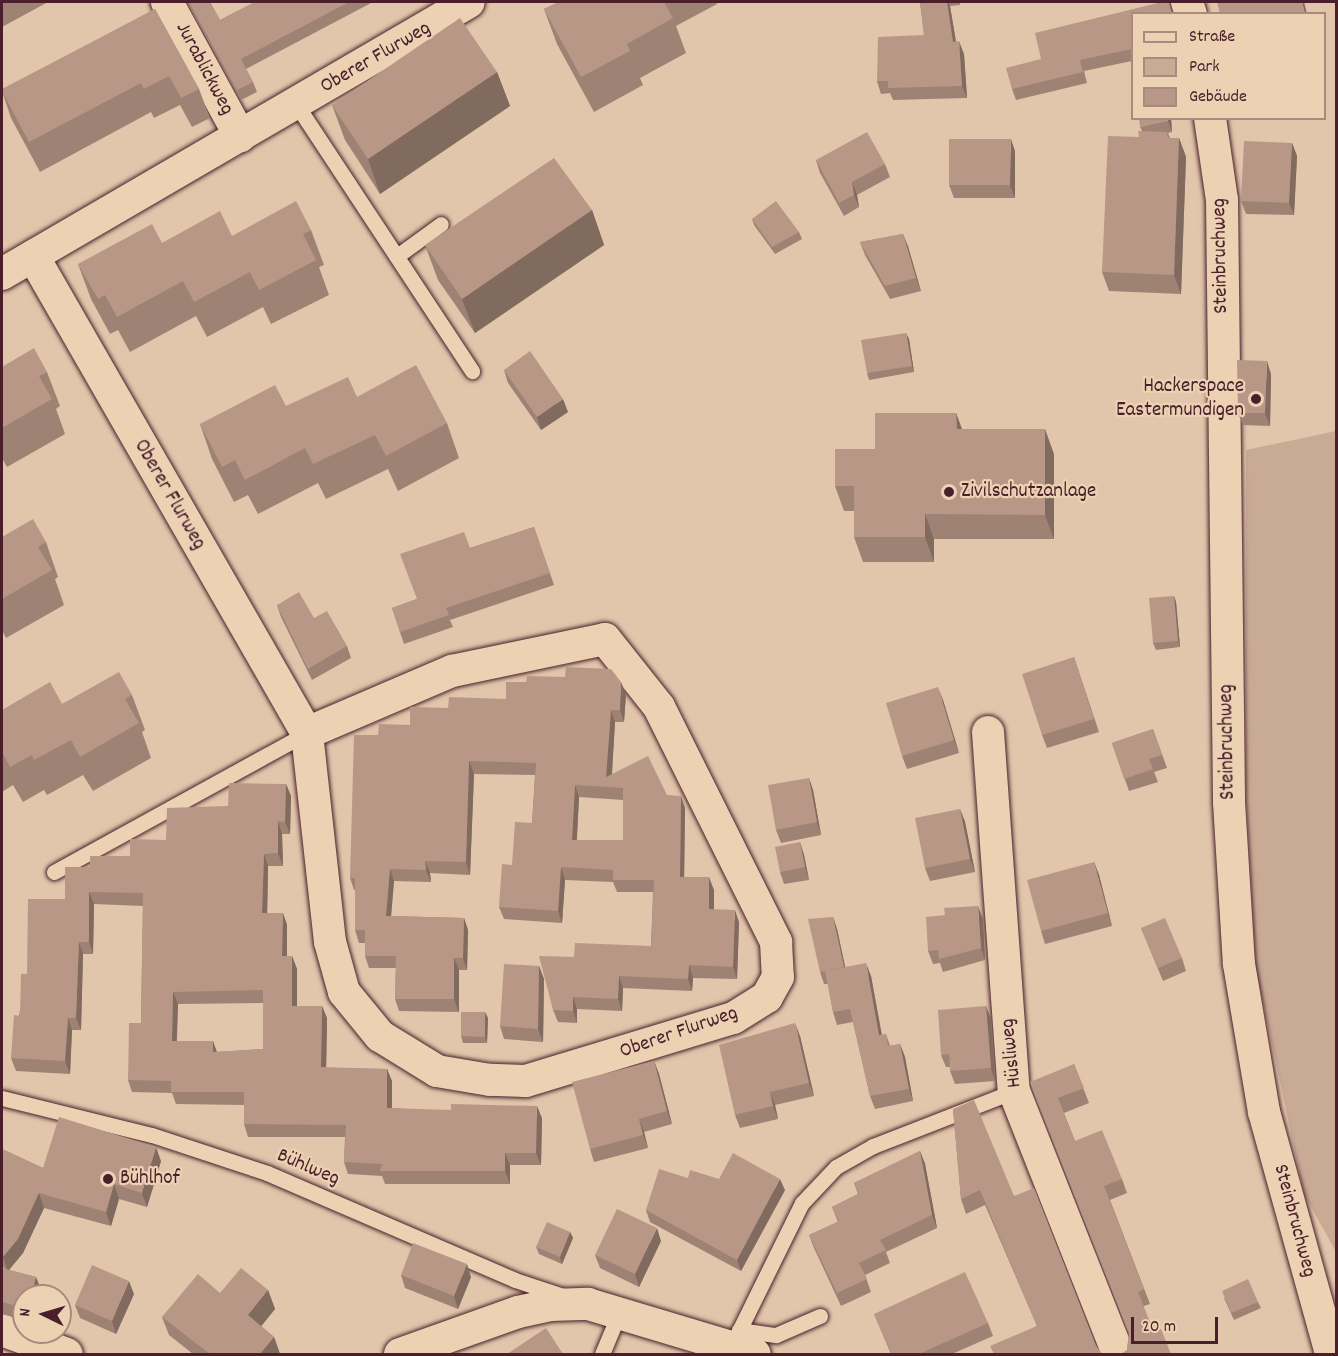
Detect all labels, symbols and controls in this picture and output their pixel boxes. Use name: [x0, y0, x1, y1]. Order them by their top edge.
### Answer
legend: [1131, 12, 1326, 120]
street label: Oberer Flurweg: [316, 16, 436, 100]
street label: Jurablickweg: [169, 18, 239, 120]
text: Straße: [1189, 25, 1235, 50]
text: Park: [1189, 55, 1220, 80]
text: Gebäude: [1189, 85, 1247, 110]
street label: Steinbruchweg: [1207, 198, 1235, 314]
place label: Hackerspace Eastermundigen: [1116, 374, 1244, 424]
marker: Hackerspace Eastermundigen: [1249, 392, 1263, 406]
street label: Oberer Flurweg: [127, 435, 211, 555]
place label: Zivilschutzanlage: [961, 479, 1096, 505]
marker: Zivilschutzanlage: [942, 485, 956, 499]
street label: Steinbruchweg: [1214, 684, 1242, 800]
street label: Oberer Flurweg: [617, 1001, 741, 1065]
street label: Hüsliweg: [996, 1017, 1028, 1089]
street label: Bühlweg: [273, 1144, 343, 1192]
street label: Steinbruchweg: [1267, 1162, 1321, 1280]
place label: Bühlhof: [120, 1166, 180, 1192]
marker: Bühlhof: [101, 1172, 115, 1186]
north arrow: [12, 1284, 72, 1344]
scale bar: [1134, 1305, 1221, 1343]
text: N: [14, 1308, 37, 1318]
text: 20 m: [1142, 1315, 1176, 1340]

